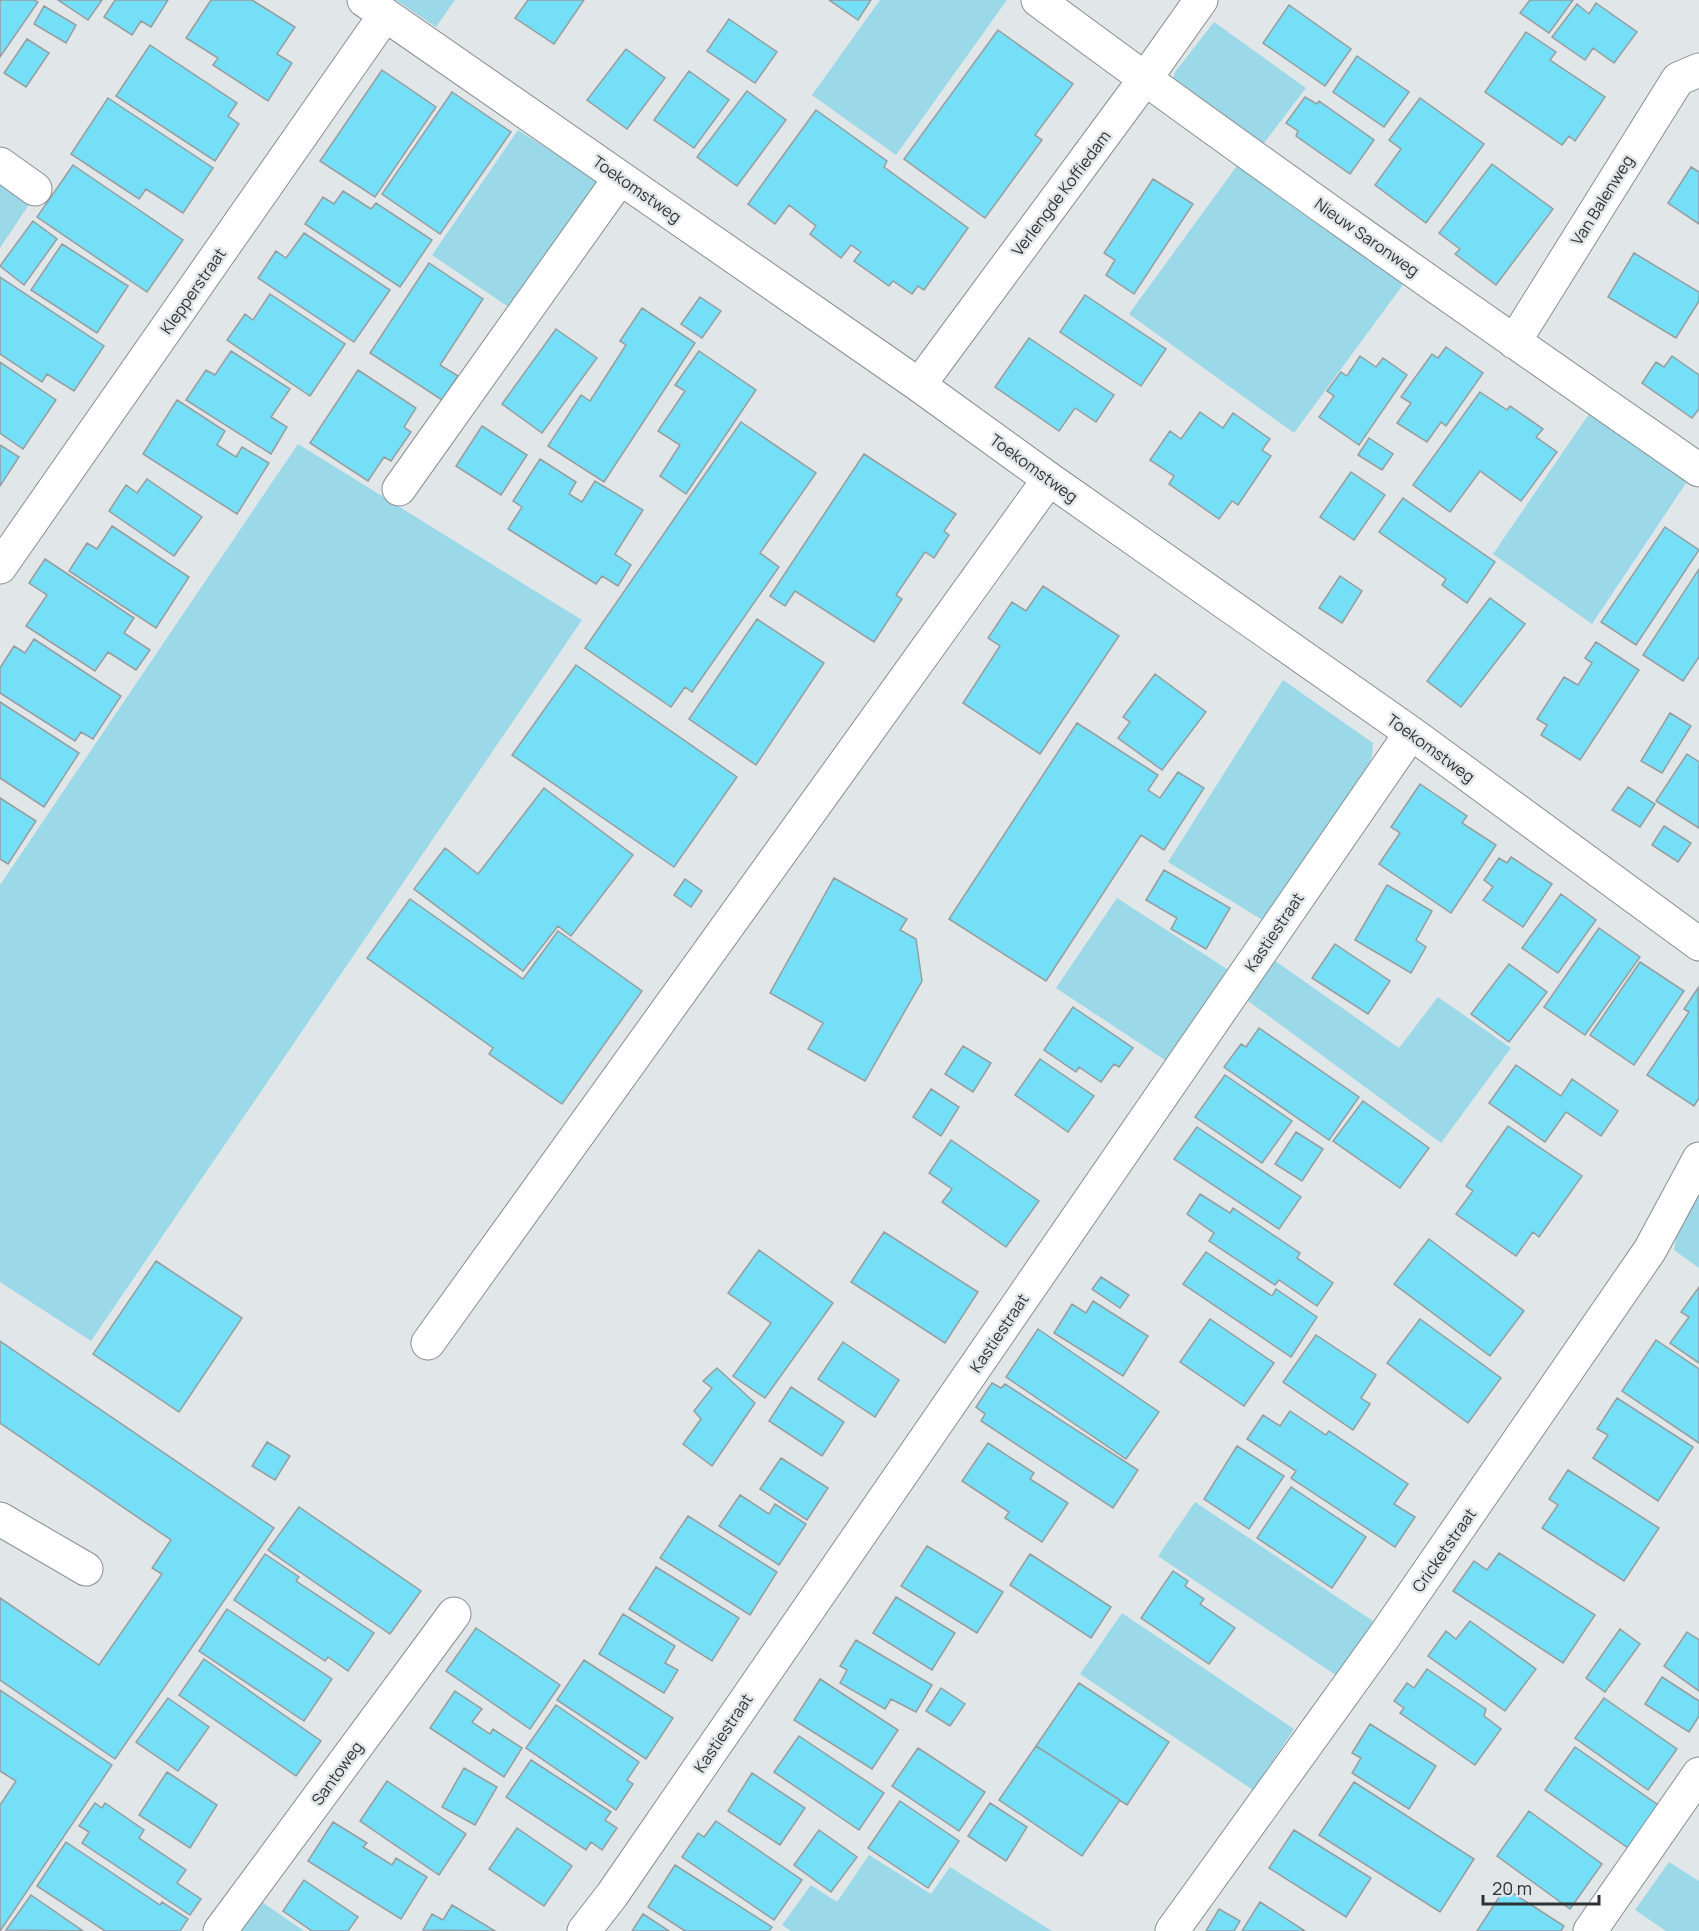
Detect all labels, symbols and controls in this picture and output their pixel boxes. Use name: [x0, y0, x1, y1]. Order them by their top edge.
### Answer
street label: Verlengde Koffiedam: [1007, 126, 1115, 260]
street label: Toekomstweg: [588, 150, 686, 228]
street label: Van Balenweg: [1566, 151, 1638, 249]
street label: Nieuw Saronweg: [1310, 193, 1424, 281]
street label: Klepperstraat: [155, 244, 231, 338]
street label: Toekomstweg: [986, 429, 1082, 507]
street label: Toekomstweg: [1383, 709, 1479, 787]
street label: Kastiestraat: [1240, 888, 1308, 976]
street label: Kastiestraat: [965, 1289, 1033, 1377]
street label: Cricketstraat: [1407, 1504, 1481, 1596]
street label: Kastiestraat: [689, 1689, 757, 1777]
street label: Santoweg: [306, 1736, 368, 1810]
scale bar: [1483, 1868, 1598, 1906]
text: 20 m: [1492, 1876, 1532, 1900]

